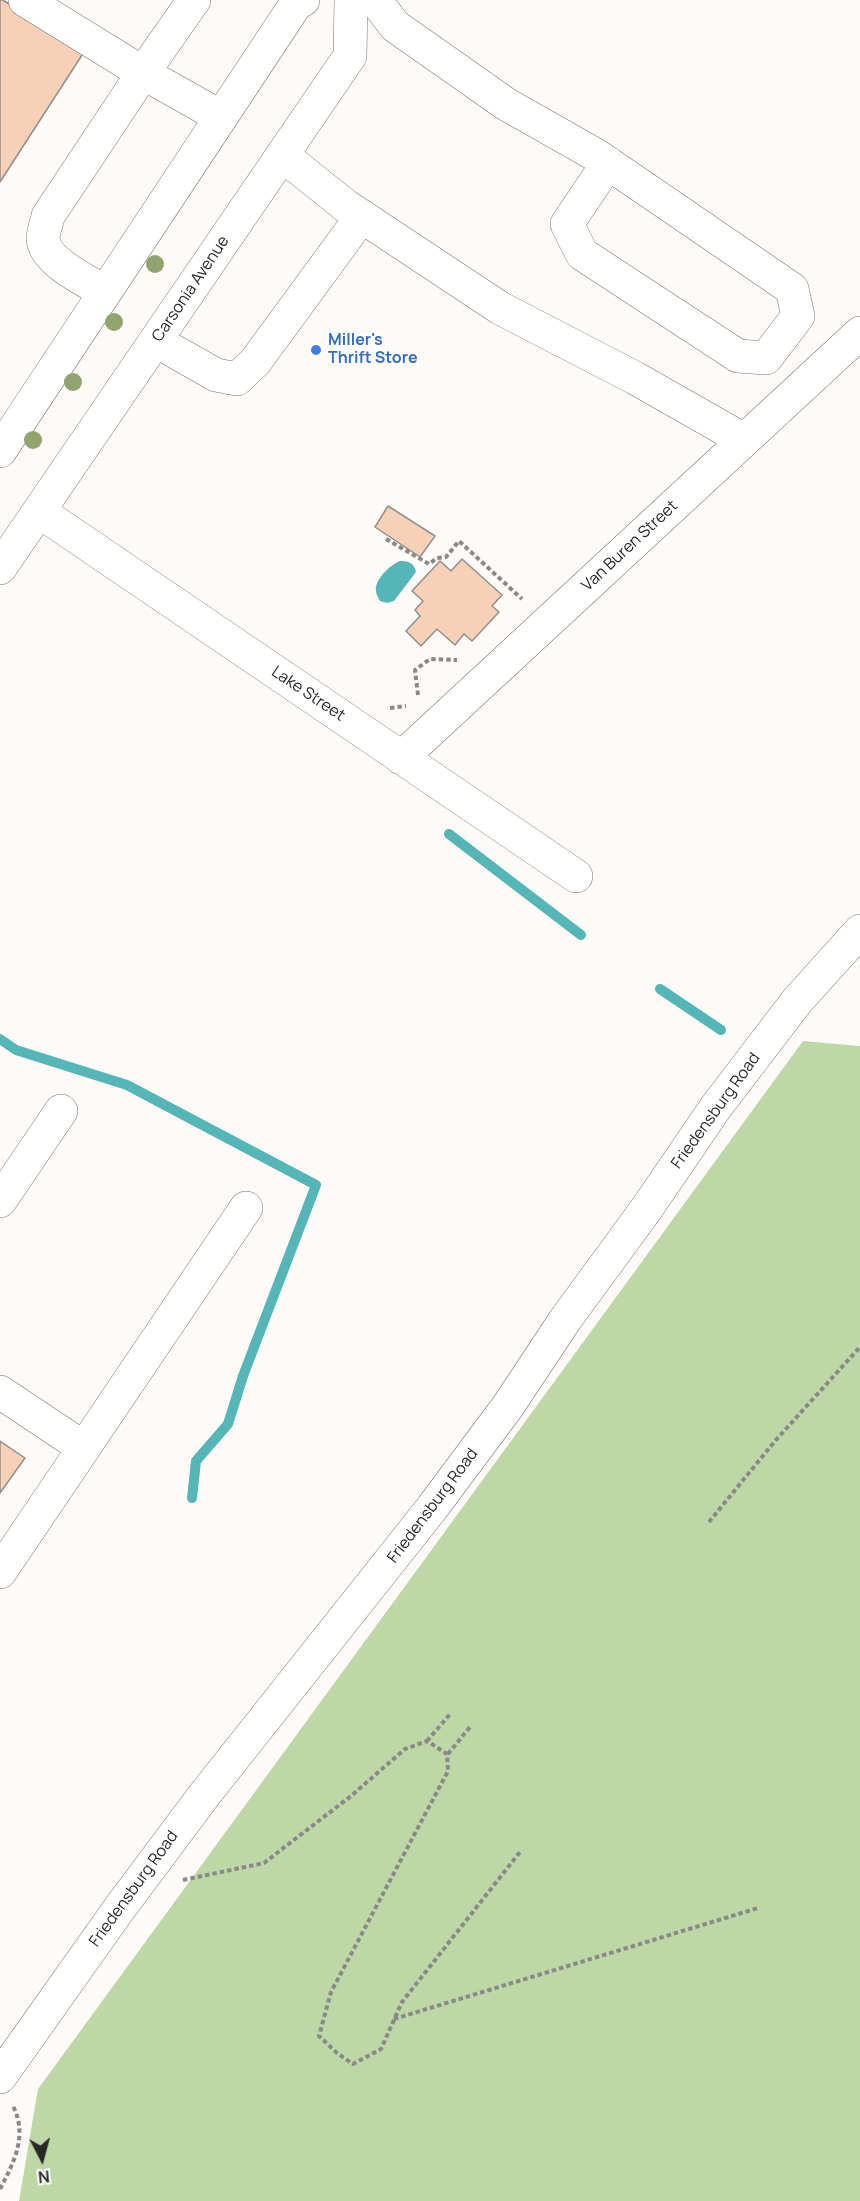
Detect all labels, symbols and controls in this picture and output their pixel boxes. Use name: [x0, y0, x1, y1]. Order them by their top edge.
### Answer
street label: Carsonia Avenue: [148, 232, 234, 346]
place label: Miller's Thrift Store: [328, 331, 418, 369]
marker: Miller's Thrift Store: [309, 343, 323, 357]
street label: Van Buren Street: [578, 497, 682, 595]
street label: Lake Street: [268, 662, 348, 726]
street label: Friedensburg Road: [668, 1049, 764, 1173]
street label: Friedensburg Road: [384, 1445, 482, 1567]
street label: Friedensburg Road: [86, 1827, 182, 1951]
north arrow: [12, 2129, 72, 2189]
text: N: [37, 2165, 51, 2188]

